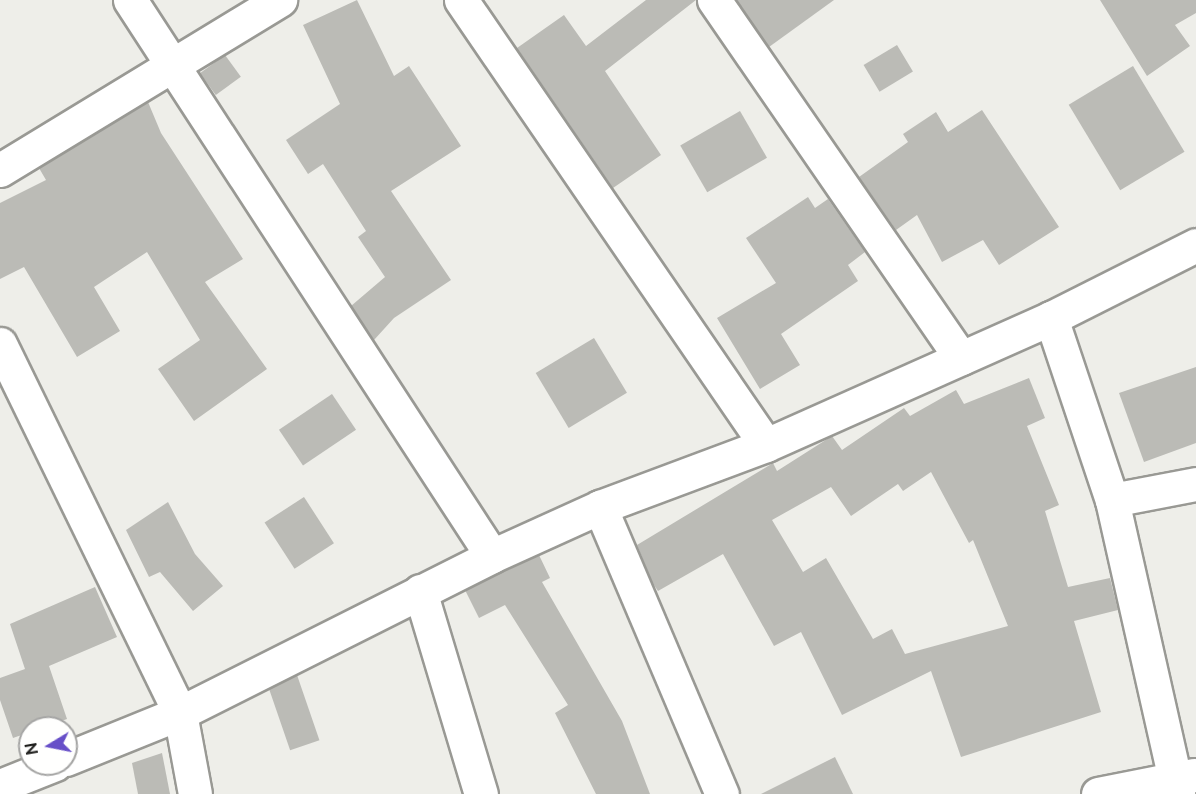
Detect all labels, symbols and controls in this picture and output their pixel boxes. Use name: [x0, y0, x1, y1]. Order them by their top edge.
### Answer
north arrow: [18, 716, 78, 776]
text: N: [21, 741, 42, 757]

